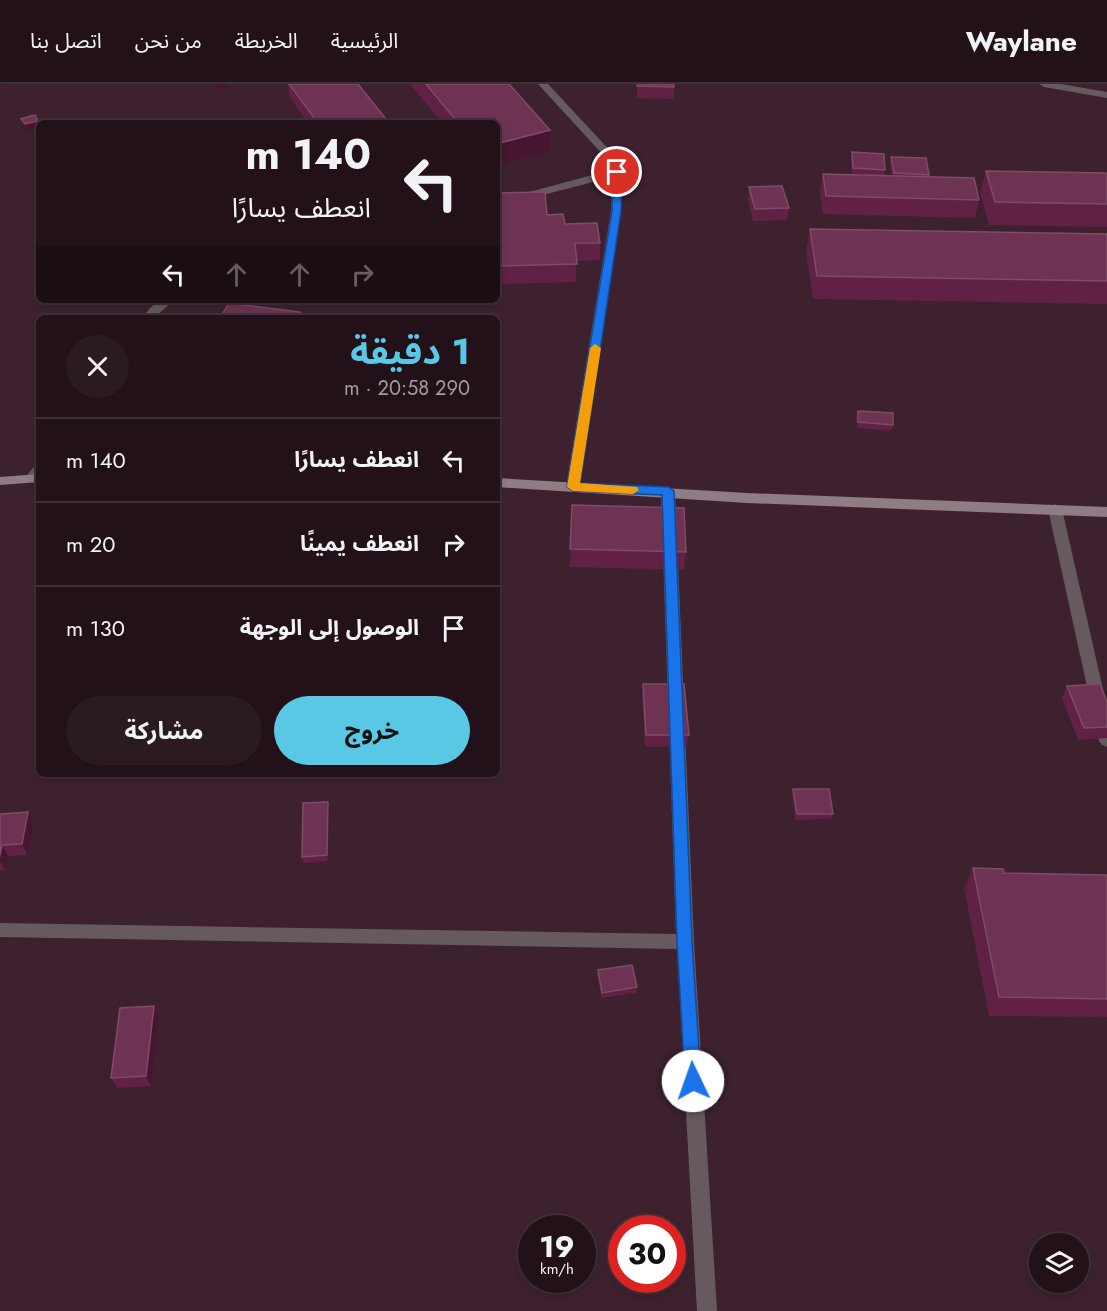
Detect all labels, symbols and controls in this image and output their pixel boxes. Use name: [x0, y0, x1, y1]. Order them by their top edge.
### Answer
text: Waylane: [966, 21, 1077, 62]
text: اتصل بنا: [30, 26, 102, 56]
text: من نحن: [135, 26, 202, 56]
text: الخريطة: [235, 26, 298, 56]
text: الرئيسية: [331, 26, 398, 56]
text: 140 m: [245, 124, 371, 185]
icon: left: [392, 144, 470, 222]
pin: [591, 146, 642, 197]
icon: arrive: [600, 155, 633, 188]
text: انعطف يسارًا: [232, 188, 371, 227]
icon: left: [157, 258, 190, 291]
icon: ahead: [220, 258, 253, 291]
icon: ahead: [283, 258, 316, 291]
icon: right: [346, 258, 379, 291]
text: 1 دقيقة: [350, 325, 470, 377]
button: close: [66, 335, 129, 398]
text: 290 m · 20:58: [344, 374, 470, 403]
text: انعطف يسارًا: [294, 443, 419, 475]
text: 140 m: [66, 444, 126, 476]
icon: left: [437, 444, 470, 477]
text: انعطف يمينًا: [300, 527, 419, 559]
text: 20 m: [66, 528, 116, 560]
icon: right: [437, 528, 470, 561]
text: الوصول إلى الوجهة: [240, 611, 419, 643]
text: 130 m: [66, 612, 125, 644]
icon: arrive: [437, 612, 470, 645]
button: مشاركة: [66, 696, 262, 765]
button: خروج: [274, 696, 470, 765]
position arrow: [661, 1049, 725, 1113]
speed limit sign: 30: [608, 1215, 686, 1293]
text: 19: [539, 1225, 575, 1268]
map controls: [1029, 1233, 1089, 1293]
button: layers: [1029, 1233, 1089, 1293]
text: km/h: [540, 1258, 574, 1280]

